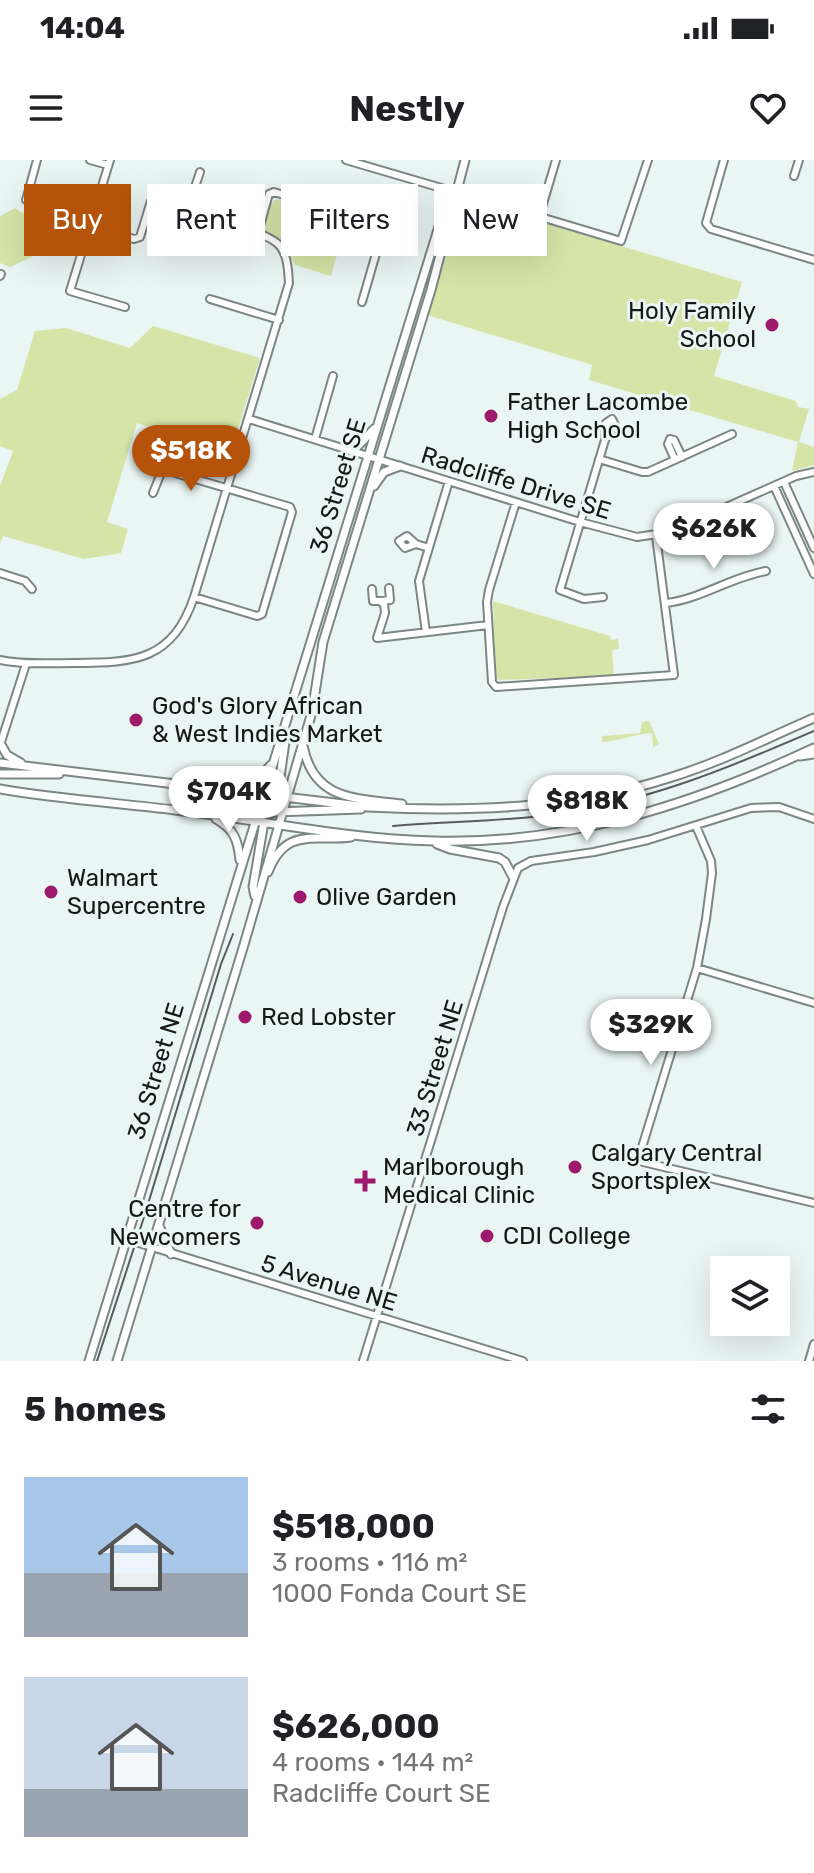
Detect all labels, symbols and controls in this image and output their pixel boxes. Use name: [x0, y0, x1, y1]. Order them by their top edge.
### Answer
text: 14:04: [40, 10, 125, 46]
icon: menu: [24, 86, 68, 130]
icon: heart: [746, 86, 790, 130]
text: Nestly: [349, 87, 465, 130]
chip: Buy: [24, 184, 131, 256]
chip: Rent: [147, 184, 265, 256]
chip: Filters: [281, 184, 418, 256]
chip: New: [434, 184, 547, 256]
place label: Holy Family School: [628, 297, 756, 353]
marker: Holy Family School: [763, 316, 781, 334]
place label: Father Lacombe High School: [507, 388, 688, 444]
marker: Father Lacombe High School: [482, 407, 500, 425]
street label: 36 Street SE: [304, 415, 372, 557]
pin: $518K: [135, 425, 247, 493]
text: $518K: [150, 435, 232, 466]
street label: Radcliffe Drive SE: [418, 441, 614, 525]
pin: $626K: [658, 503, 770, 571]
text: $626K: [671, 513, 757, 544]
place label: God's Glory African & West Indies Market: [152, 692, 383, 748]
marker: God's Glory African & West Indies Market: [127, 711, 145, 729]
pin: $704K: [173, 766, 285, 834]
pin: $818K: [531, 775, 643, 843]
text: $704K: [187, 776, 271, 807]
text: $818K: [546, 785, 628, 816]
place label: Walmart Supercentre: [67, 864, 206, 920]
marker: Walmart Supercentre: [42, 883, 60, 901]
place label: Olive Garden: [316, 883, 457, 911]
marker: Olive Garden: [291, 888, 309, 906]
street label: 33 Street NE: [401, 996, 469, 1140]
street label: 36 Street NE: [122, 999, 190, 1143]
pin: $329K: [595, 999, 707, 1067]
place label: Red Lobster: [261, 1003, 396, 1031]
marker: Red Lobster: [236, 1008, 254, 1026]
text: $329K: [608, 1009, 694, 1040]
place label: Calgary Central Sportsplex: [591, 1139, 762, 1195]
place label: Marlborough Medical Clinic: [383, 1153, 535, 1209]
marker: Calgary Central Sportsplex: [566, 1158, 584, 1176]
marker: Marlborough Medical Clinic: [354, 1170, 376, 1192]
place label: Centre for Newcomers: [109, 1195, 241, 1251]
marker: Centre for Newcomers: [248, 1214, 266, 1232]
place label: CDI College: [503, 1222, 631, 1250]
marker: CDI College: [478, 1227, 496, 1245]
street label: 5 Avenue NE: [258, 1249, 400, 1317]
map controls: [710, 1256, 790, 1336]
button: layers: [710, 1256, 790, 1336]
icon: filters: [746, 1387, 790, 1431]
text: 5 homes: [24, 1389, 166, 1430]
text: $518,000: [272, 1506, 435, 1547]
icon: home: [88, 1509, 184, 1605]
text: 3 rooms · 116 m²: [272, 1547, 467, 1578]
text: 1000 Fonda Court SE: [272, 1578, 527, 1609]
text: $626,000: [272, 1706, 440, 1747]
icon: home: [88, 1709, 184, 1805]
text: 4 rooms · 144 m²: [272, 1747, 473, 1778]
text: Radcliffe Court SE: [272, 1778, 491, 1809]

